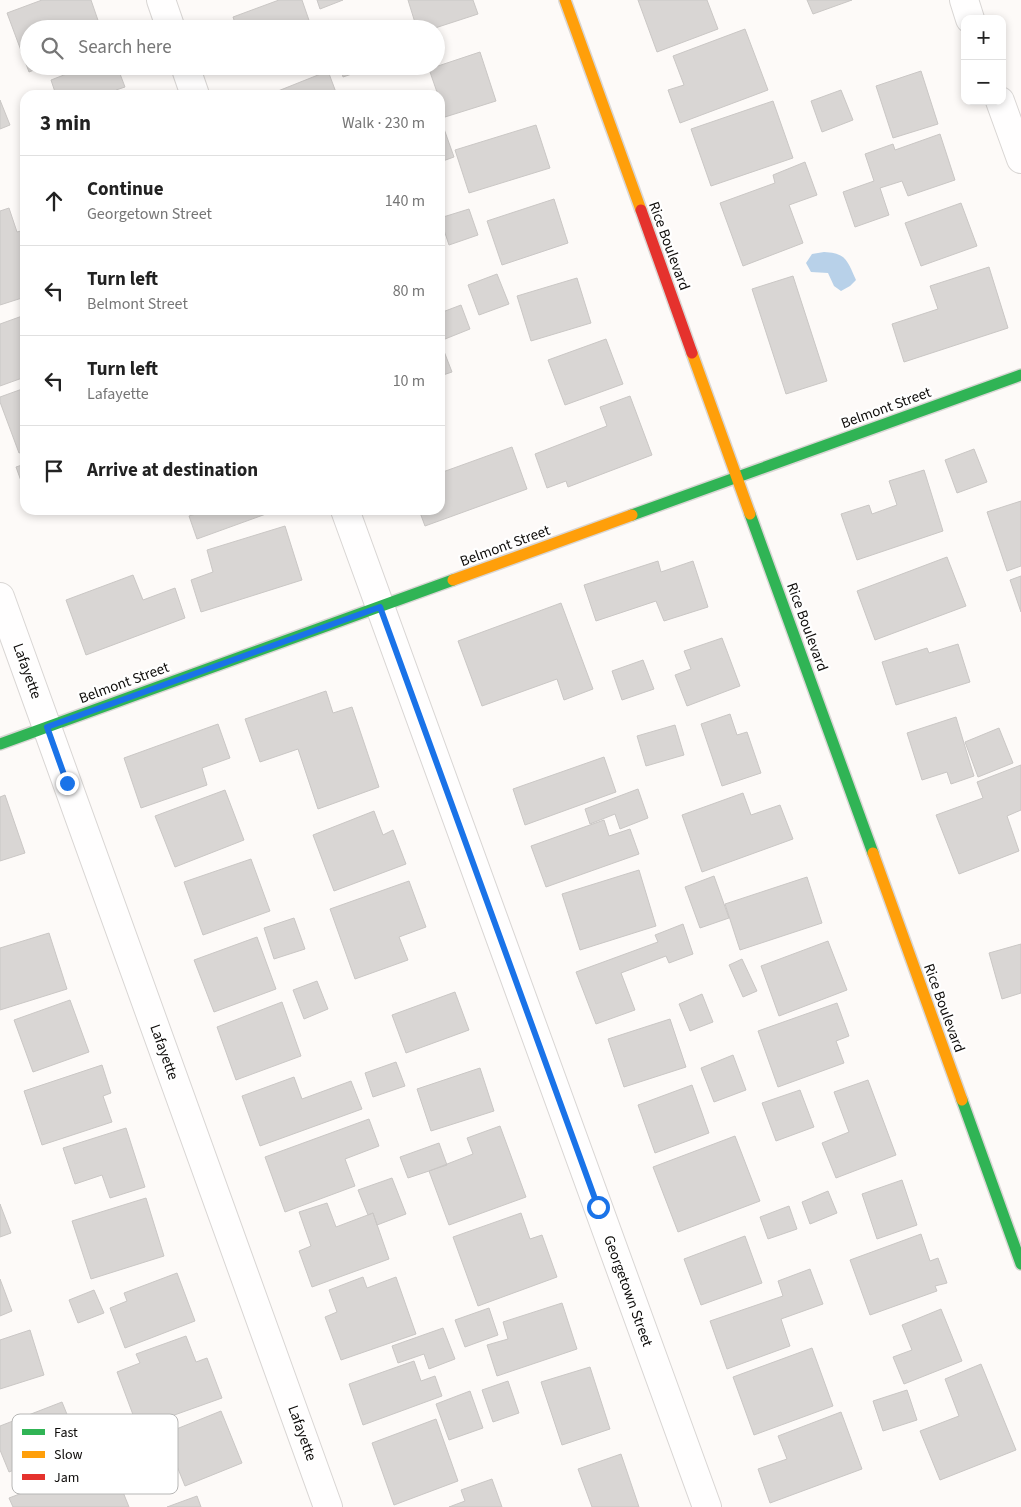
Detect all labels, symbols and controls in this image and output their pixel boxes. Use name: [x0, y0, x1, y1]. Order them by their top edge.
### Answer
map controls: [961, 15, 1006, 105]
button: +: [961, 15, 1006, 60]
search box: [20, 20, 445, 75]
icon: search: [38, 34, 66, 62]
text: Search here: [78, 34, 172, 61]
button: −: [961, 60, 1006, 105]
text: 3 min: [40, 108, 91, 138]
text: Walk · 230 m: [342, 112, 425, 134]
text: Continue: [87, 176, 164, 203]
icon: ahead: [40, 187, 68, 215]
text: 140 m: [385, 190, 425, 212]
street label: Rice Boulevard: [643, 199, 695, 293]
text: Georgetown Street: [87, 203, 212, 225]
text: Turn left: [87, 266, 158, 293]
icon: left: [40, 277, 68, 305]
text: 80 m: [393, 280, 425, 302]
text: Belmont Street: [87, 293, 188, 315]
text: Turn left: [87, 356, 158, 383]
icon: left: [40, 367, 68, 395]
text: 10 m: [393, 370, 425, 392]
street label: Belmont Street: [838, 382, 934, 434]
text: Lafayette: [87, 383, 149, 405]
icon: arrive: [40, 457, 68, 485]
text: Arrive at destination: [87, 457, 258, 484]
street label: Belmont Street: [457, 520, 553, 572]
street label: Rice Boulevard: [781, 580, 833, 674]
street label: Lafayette: [7, 640, 47, 702]
street label: Belmont Street: [76, 657, 172, 709]
route end: [56, 772, 79, 795]
street label: Rice Boulevard: [918, 961, 970, 1055]
street label: Lafayette: [144, 1021, 184, 1083]
route start: [587, 1196, 610, 1219]
street label: Georgetown Street: [598, 1232, 658, 1350]
street label: Lafayette: [282, 1402, 322, 1464]
legend: [12, 1414, 178, 1494]
text: Fast: [54, 1423, 78, 1443]
text: Slow: [54, 1445, 83, 1465]
text: Jam: [54, 1468, 79, 1488]

